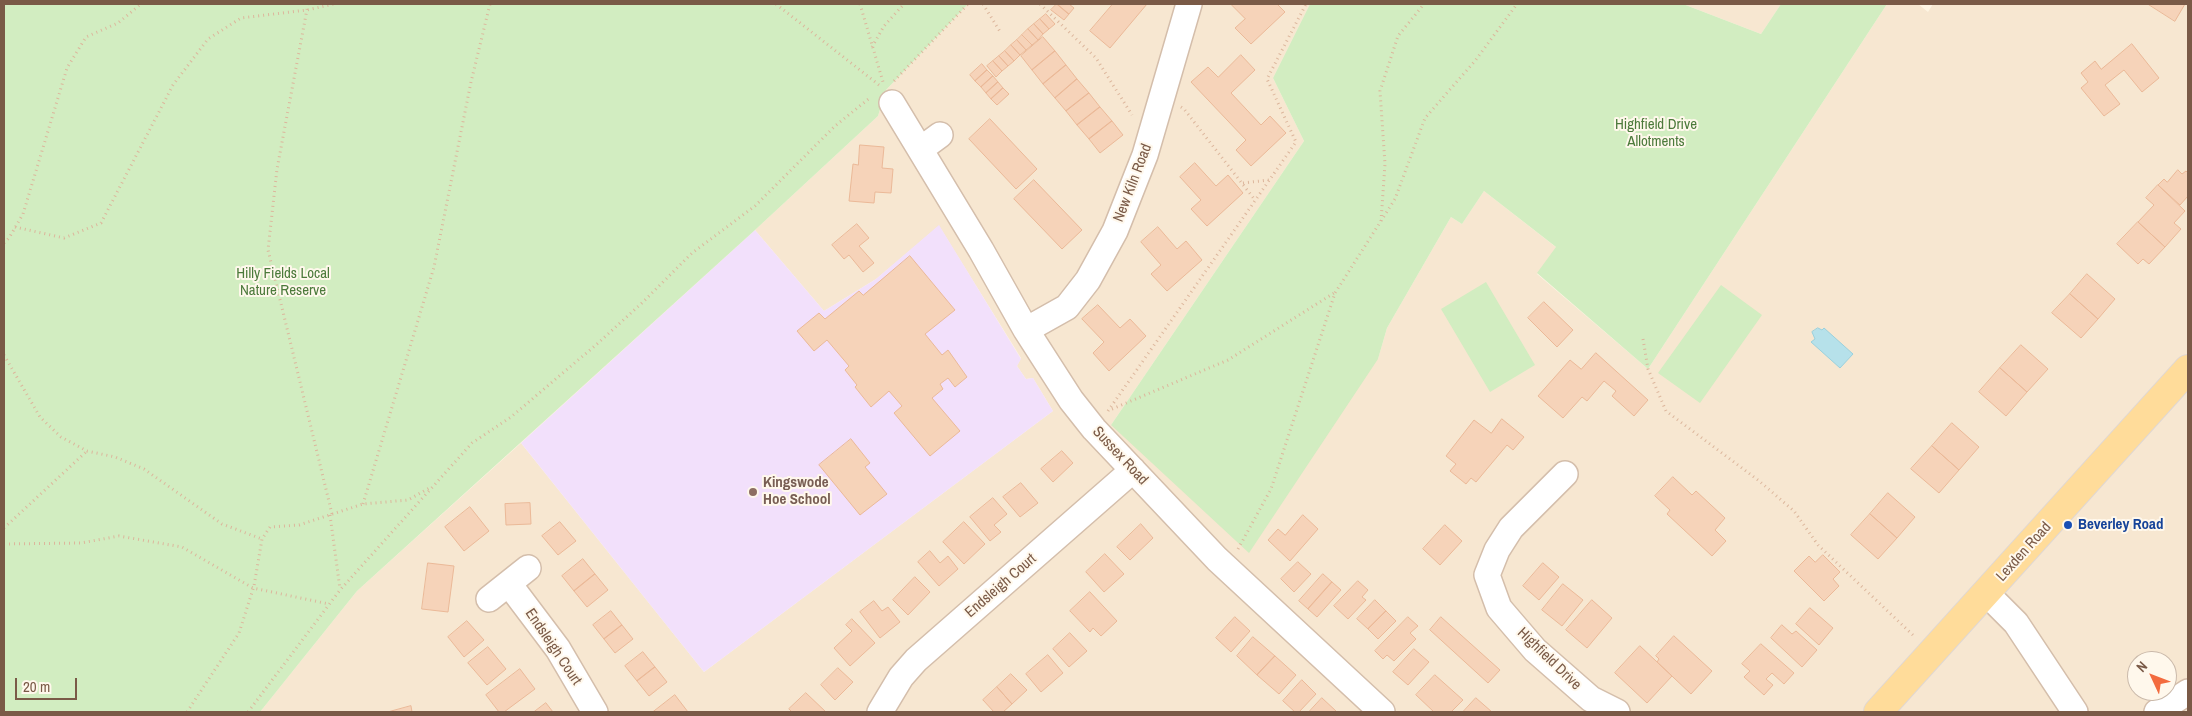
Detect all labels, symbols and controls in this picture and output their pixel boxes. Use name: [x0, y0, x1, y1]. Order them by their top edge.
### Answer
park label: Highfield Drive Allotments: [1615, 116, 1697, 151]
street label: New Kiln Road: [1110, 141, 1156, 225]
park label: Hilly Fields Local Nature Reserve: [236, 265, 330, 300]
street label: Sussex Road: [1088, 423, 1152, 489]
place label: Kingswode Hoe School: [763, 474, 831, 509]
marker: Kingswode Hoe School: [747, 486, 759, 498]
place label: Beverley Road: [2078, 516, 2163, 534]
street label: Lexden Road: [1993, 519, 2055, 585]
marker: Beverley Road: [2062, 519, 2074, 531]
street label: Endsleigh Court: [962, 550, 1040, 622]
street label: Endsleigh Court: [521, 605, 585, 689]
street label: Highfield Drive: [1513, 624, 1585, 694]
north arrow: [2127, 651, 2177, 701]
text: N: [2132, 657, 2151, 676]
scale bar: [18, 668, 80, 700]
text: 20 m: [23, 676, 50, 697]

